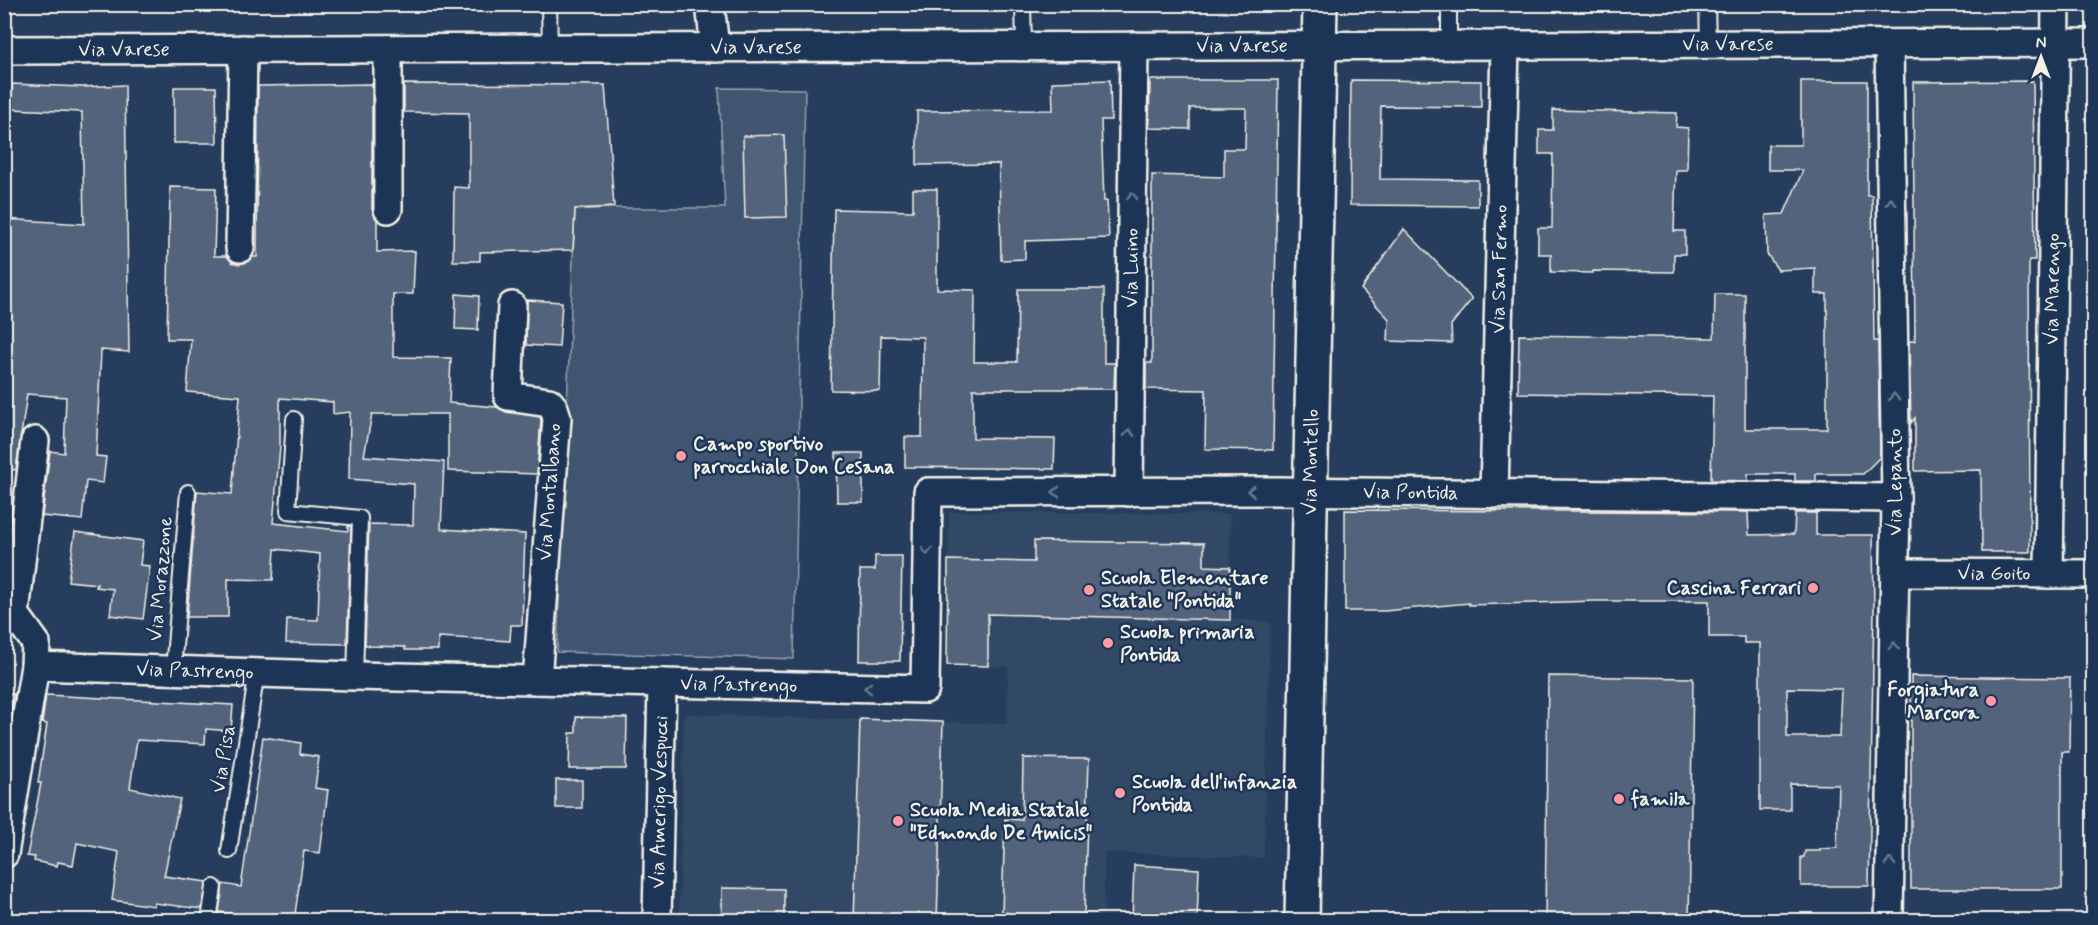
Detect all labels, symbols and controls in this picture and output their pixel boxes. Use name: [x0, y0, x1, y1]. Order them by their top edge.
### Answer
north arrow: [2011, 27, 2071, 87]
street label: Via Varese: [1682, 31, 1774, 58]
street label: Via Varese: [1196, 32, 1288, 60]
text: N: [2036, 33, 2046, 54]
street label: Via Varese: [710, 34, 802, 61]
street label: Via Varese: [78, 36, 170, 63]
one-way arrow: [1126, 192, 1138, 201]
one-way arrow: [1885, 198, 1897, 207]
street label: Via San Fermo: [1484, 204, 1515, 334]
street label: Via Luino: [1118, 228, 1145, 308]
street label: Via Marengo: [2038, 233, 2067, 345]
one-way arrow: [1888, 393, 1900, 402]
street label: Via Montello: [1296, 409, 1326, 516]
street label: Via Montalbano: [532, 422, 568, 562]
street label: Via Lepanto: [1882, 428, 1909, 536]
one-way arrow: [1123, 429, 1136, 438]
place label: Campo sportivo parrocchiale Don Cesana: [693, 431, 895, 481]
marker: Campo sportivo parrocchiale Don Cesana: [674, 449, 688, 463]
street label: Via Pontida: [1363, 478, 1458, 507]
one-way arrow: [1247, 485, 1256, 497]
one-way arrow: [1052, 486, 1061, 498]
street label: Via Morazzone: [142, 516, 180, 642]
one-way arrow: [921, 546, 933, 555]
street label: Via Goito: [1958, 560, 2030, 587]
place label: Scuola Elementare Statale "Pontida": [1101, 565, 1269, 615]
place label: Cascina Ferrari: [1667, 575, 1801, 602]
marker: Cascina Ferrari: [1806, 581, 1820, 595]
marker: Scuola Elementare Statale "Pontida": [1082, 583, 1096, 597]
place label: Scuola primaria Pontida: [1120, 619, 1255, 669]
marker: Scuola primaria Pontida: [1101, 636, 1115, 650]
one-way arrow: [1887, 642, 1900, 651]
street label: Via Pastrengo: [136, 656, 254, 687]
street label: Via Pastrengo: [680, 670, 798, 700]
place label: Forgiatura Marcora: [1887, 677, 1980, 727]
one-way arrow: [863, 681, 872, 694]
marker: Forgiatura Marcora: [1984, 694, 1998, 708]
street label: Via Amerigo Vespucci: [644, 715, 675, 889]
street label: Via Pisa: [205, 723, 243, 795]
place label: Scuola dell'infanzia Pontida: [1132, 769, 1297, 819]
marker: Scuola dell'infanzia Pontida: [1113, 786, 1127, 800]
place label: famila: [1630, 786, 1691, 813]
marker: famila: [1612, 792, 1626, 806]
place label: Scuola Media Statale "Edmondo De Amicis": [910, 797, 1093, 847]
marker: Scuola Media Statale "Edmondo De Amicis": [891, 814, 905, 828]
one-way arrow: [1883, 858, 1896, 867]

